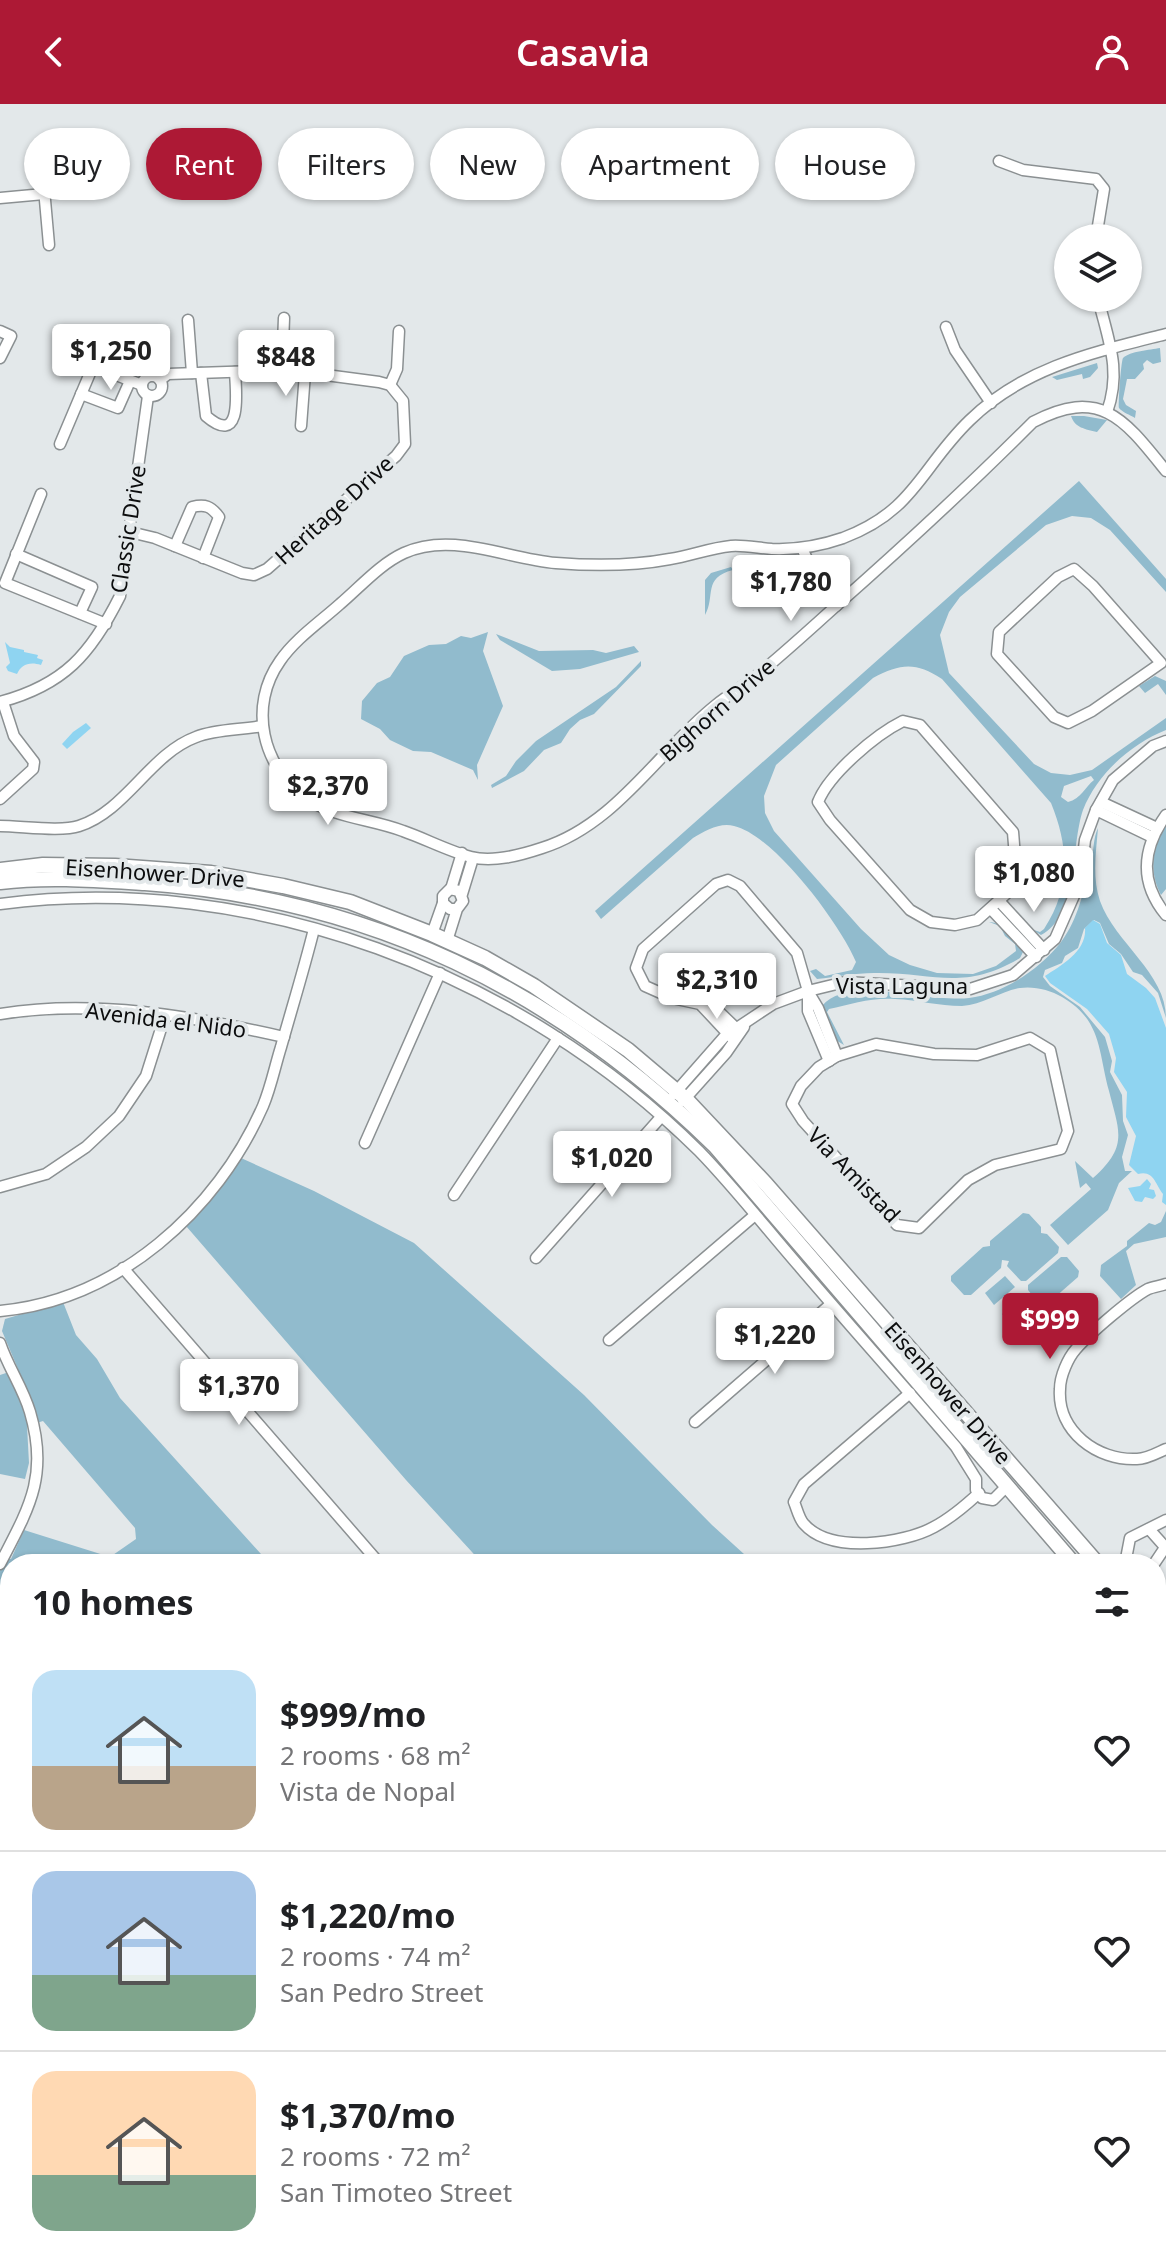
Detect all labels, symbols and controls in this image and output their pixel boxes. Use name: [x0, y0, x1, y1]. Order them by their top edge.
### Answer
text: Casavia: [516, 28, 650, 77]
icon: back: [32, 30, 76, 74]
icon: person: [1090, 30, 1134, 74]
chip: Buy: [24, 128, 130, 200]
chip: Rent: [146, 128, 262, 200]
chip: Filters: [278, 128, 414, 200]
chip: New: [430, 128, 545, 200]
chip: Apartment: [561, 128, 759, 200]
chip: House: [775, 128, 915, 200]
map controls: [1054, 224, 1142, 312]
button: layers: [1054, 224, 1142, 312]
pin: $1,250: [46, 324, 176, 392]
pin: $848: [239, 330, 333, 398]
text: $1,250: [70, 332, 152, 368]
text: $848: [256, 338, 316, 374]
street label: Heritage Drive: [268, 448, 399, 571]
street label: Classic Drive: [102, 463, 152, 595]
pin: $1,780: [726, 555, 856, 623]
text: $1,780: [750, 563, 832, 599]
street label: Bighorn Drive: [652, 651, 780, 768]
pin: $2,370: [263, 759, 393, 827]
text: $2,370: [287, 767, 369, 803]
pin: $1,080: [969, 846, 1099, 914]
street label: Eisenhower Drive: [64, 851, 246, 893]
text: $1,080: [993, 854, 1075, 890]
pin: $2,310: [652, 953, 782, 1021]
text: $2,310: [676, 961, 758, 997]
street label: Vista Laguna: [836, 970, 968, 1000]
street label: Avenida el Nido: [84, 994, 248, 1044]
street label: Via Amistad: [802, 1120, 908, 1228]
pin: $1,020: [547, 1131, 677, 1199]
text: $1,020: [571, 1139, 653, 1175]
pin: $999: [1003, 1293, 1097, 1361]
text: $999: [1020, 1301, 1080, 1337]
pin: $1,220: [710, 1308, 840, 1376]
street label: Eisenhower Drive: [878, 1315, 1019, 1470]
text: $1,220: [734, 1316, 816, 1352]
pin: $1,370: [174, 1359, 304, 1427]
text: $1,370: [198, 1367, 280, 1403]
text: 10 homes: [32, 1579, 194, 1625]
icon: filters: [1090, 1580, 1134, 1624]
text: $999/mo: [280, 1691, 426, 1737]
icon: home: [96, 1702, 192, 1798]
icon: heart: [1090, 1728, 1134, 1772]
text: 2 rooms · 68 m²: [280, 1737, 470, 1773]
text: Vista de Nopal: [280, 1773, 456, 1809]
text: $1,220/mo: [280, 1892, 455, 1938]
icon: home: [96, 1903, 192, 1999]
icon: heart: [1090, 1929, 1134, 1973]
text: 2 rooms · 74 m²: [280, 1938, 470, 1974]
text: San Pedro Street: [280, 1974, 483, 2010]
text: $1,370/mo: [280, 2092, 455, 2138]
icon: home: [96, 2103, 192, 2199]
icon: heart: [1090, 2129, 1134, 2173]
text: 2 rooms · 72 m²: [280, 2138, 470, 2174]
text: San Timoteo Street: [280, 2174, 512, 2210]

